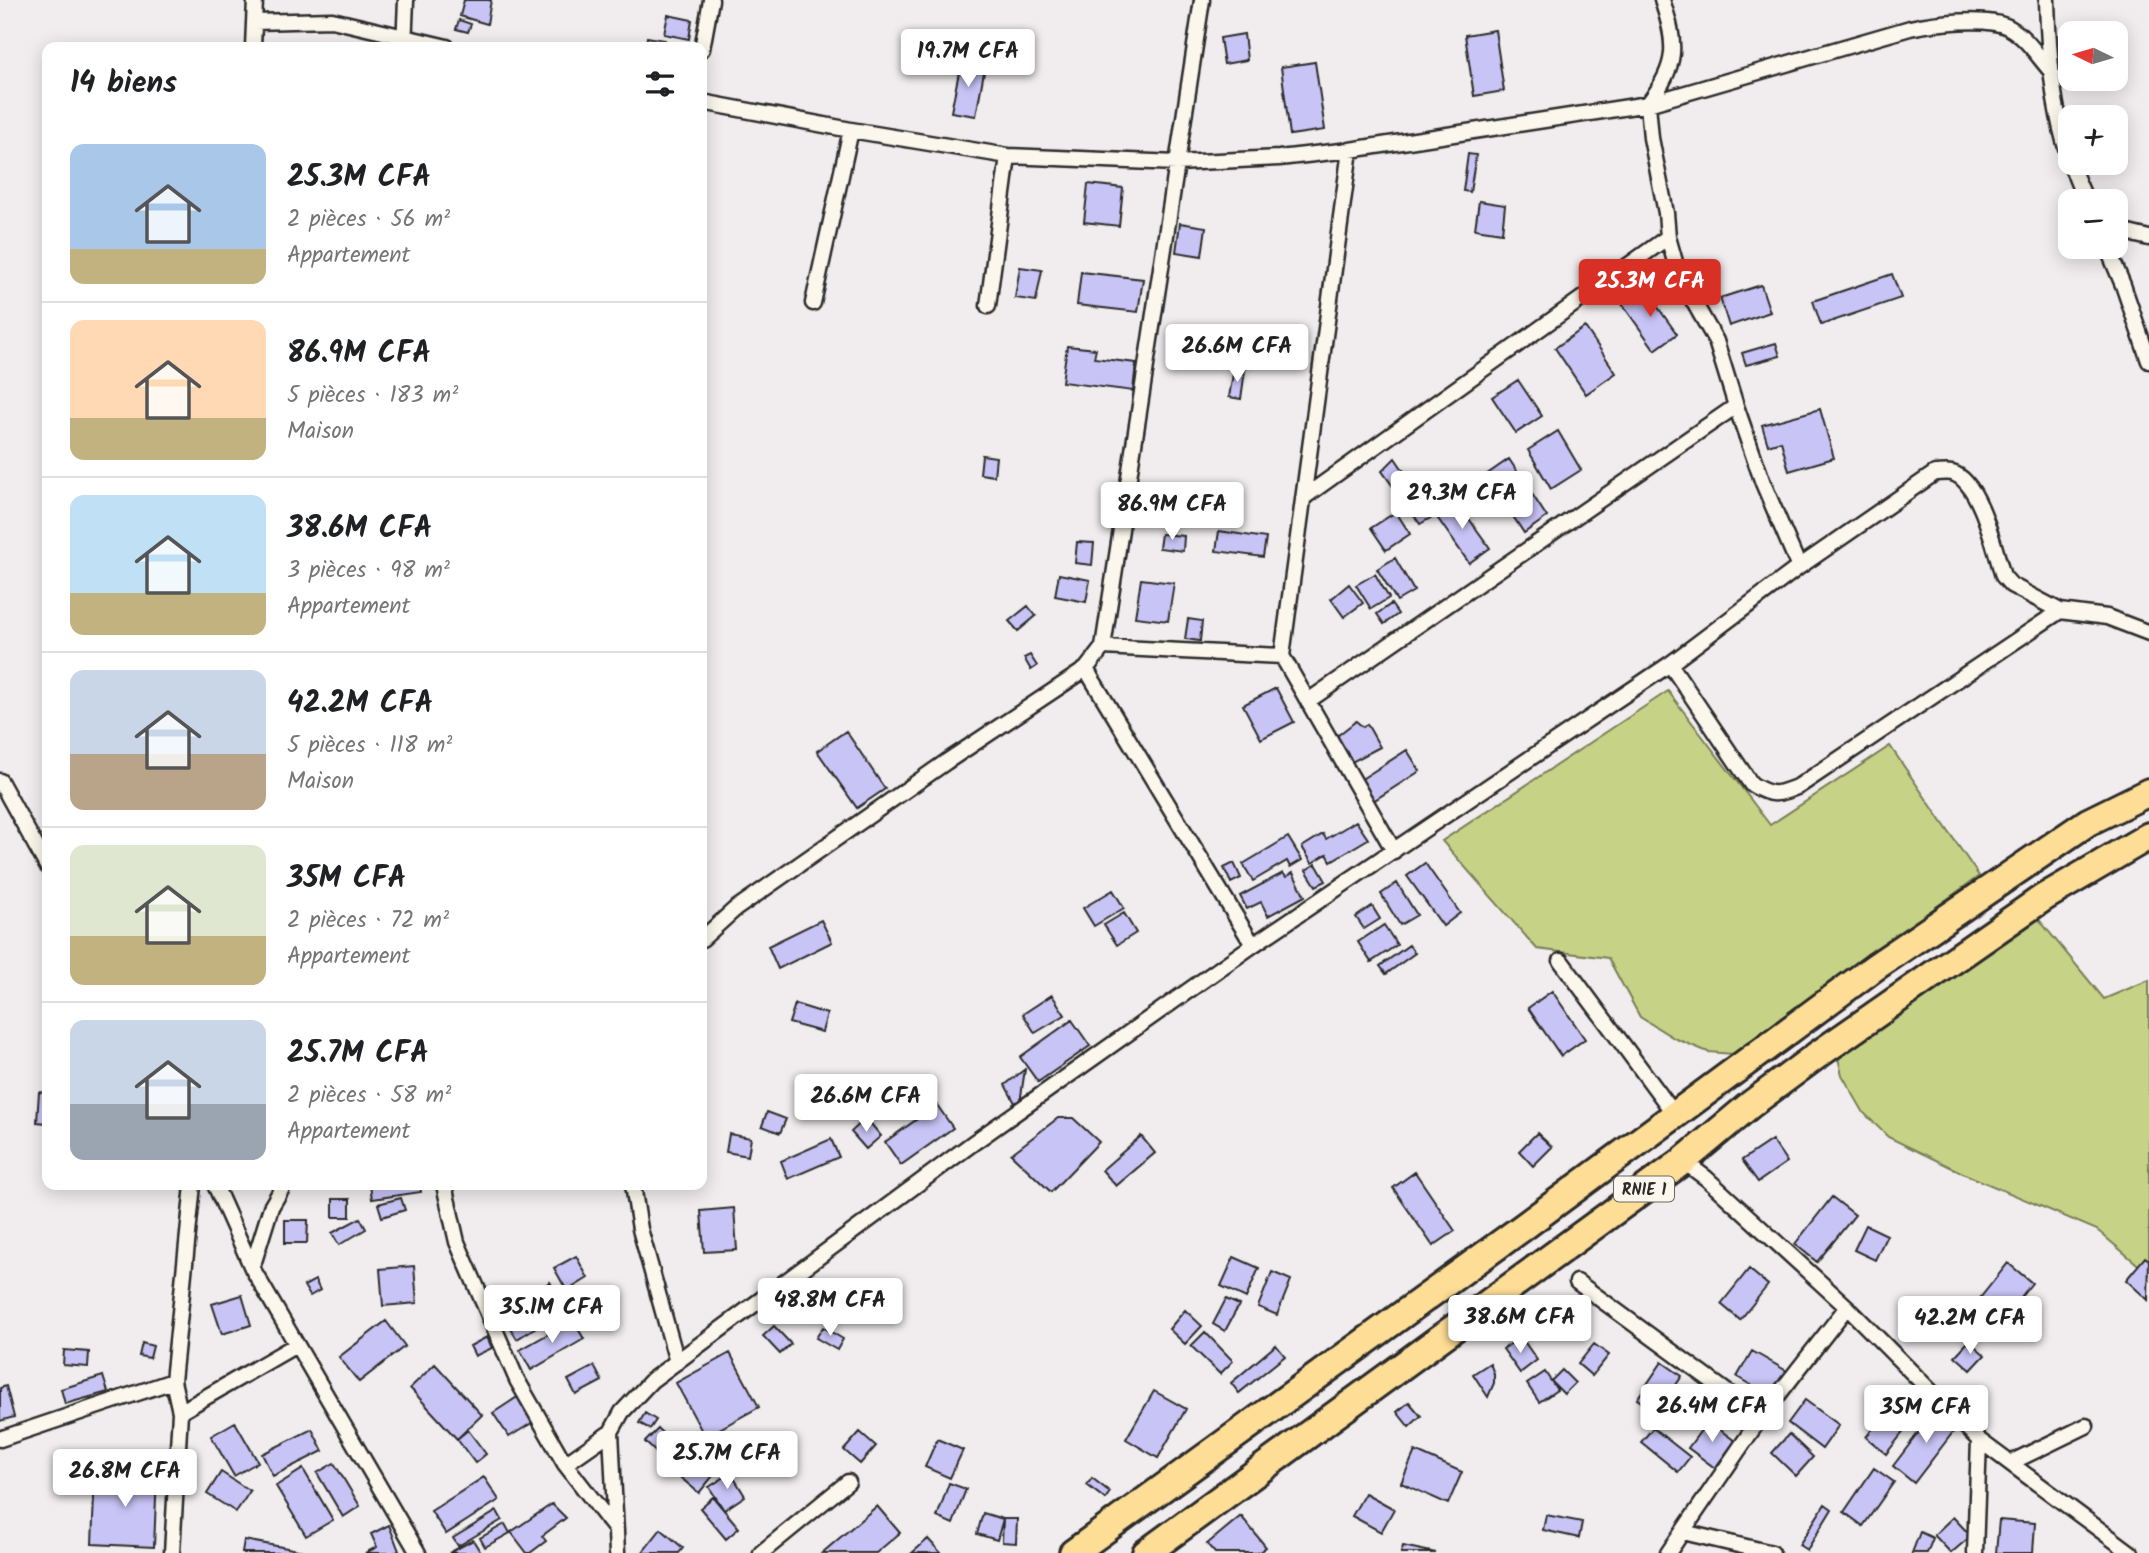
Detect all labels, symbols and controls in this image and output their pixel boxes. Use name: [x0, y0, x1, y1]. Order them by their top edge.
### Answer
north arrow: [2058, 21, 2128, 91]
map controls: [2058, 21, 2128, 259]
pin: 19.7M CFA: [888, 29, 1048, 89]
text: 19.7M CFA: [917, 34, 1019, 70]
text: 14 biens: [70, 60, 177, 108]
icon: filters: [641, 65, 679, 103]
button: +: [2058, 105, 2128, 175]
text: 25.3M CFA: [287, 154, 431, 202]
icon: home: [126, 172, 210, 256]
button: −: [2058, 189, 2128, 259]
text: 2 pièces · 56 m²: [287, 202, 450, 238]
text: Appartement: [287, 238, 410, 274]
pin: 25.3M CFA: [1570, 260, 1730, 319]
text: 25.3M CFA: [1595, 264, 1705, 300]
pin: 26.6M CFA: [1157, 324, 1317, 384]
text: 26.6M CFA: [1181, 329, 1293, 365]
text: 86.9M CFA: [287, 330, 431, 378]
icon: home: [126, 348, 210, 432]
text: 5 pièces · 183 m²: [287, 378, 458, 414]
text: Maison: [287, 414, 354, 450]
pin: 29.3M CFA: [1382, 472, 1542, 531]
text: 29.3M CFA: [1407, 476, 1517, 512]
pin: 86.9M CFA: [1092, 482, 1252, 542]
text: 86.9M CFA: [1117, 487, 1227, 523]
text: 38.6M CFA: [287, 505, 432, 553]
icon: home: [126, 523, 210, 607]
text: 3 pièces · 98 m²: [287, 553, 450, 589]
text: Appartement: [287, 589, 410, 625]
text: 42.2M CFA: [287, 680, 433, 728]
icon: home: [126, 698, 210, 782]
text: 5 pièces · 118 m²: [287, 728, 452, 764]
text: Maison: [287, 764, 354, 800]
text: 35M CFA: [287, 855, 407, 903]
icon: home: [126, 873, 210, 957]
text: 2 pièces · 72 m²: [287, 903, 449, 939]
text: Appartement: [287, 939, 410, 975]
text: 25.7M CFA: [287, 1030, 429, 1078]
icon: home: [126, 1048, 210, 1132]
pin: 26.6M CFA: [786, 1074, 946, 1134]
text: 2 pièces · 58 m²: [287, 1078, 451, 1114]
text: 26.6M CFA: [810, 1079, 922, 1115]
text: Appartement: [287, 1114, 410, 1150]
road number: RNIE 1: [1614, 1176, 1674, 1202]
pin: 48.8M CFA: [750, 1278, 910, 1338]
text: 48.8M CFA: [774, 1283, 886, 1319]
pin: 35.1M CFA: [472, 1286, 632, 1345]
text: 35.1M CFA: [500, 1290, 604, 1326]
pin: 38.6M CFA: [1440, 1296, 1600, 1355]
pin: 42.2M CFA: [1890, 1296, 2050, 1356]
text: 38.6M CFA: [1464, 1300, 1576, 1336]
text: 42.2M CFA: [1914, 1301, 2026, 1337]
pin: 26.4M CFA: [1632, 1384, 1792, 1444]
pin: 35M CFA: [1861, 1386, 1991, 1445]
text: 26.4M CFA: [1656, 1389, 1768, 1425]
text: 35M CFA: [1880, 1390, 1972, 1426]
pin: 25.7M CFA: [647, 1432, 807, 1491]
text: 25.7M CFA: [673, 1436, 781, 1472]
pin: 26.8M CFA: [45, 1450, 205, 1509]
text: 26.8M CFA: [69, 1454, 181, 1490]

